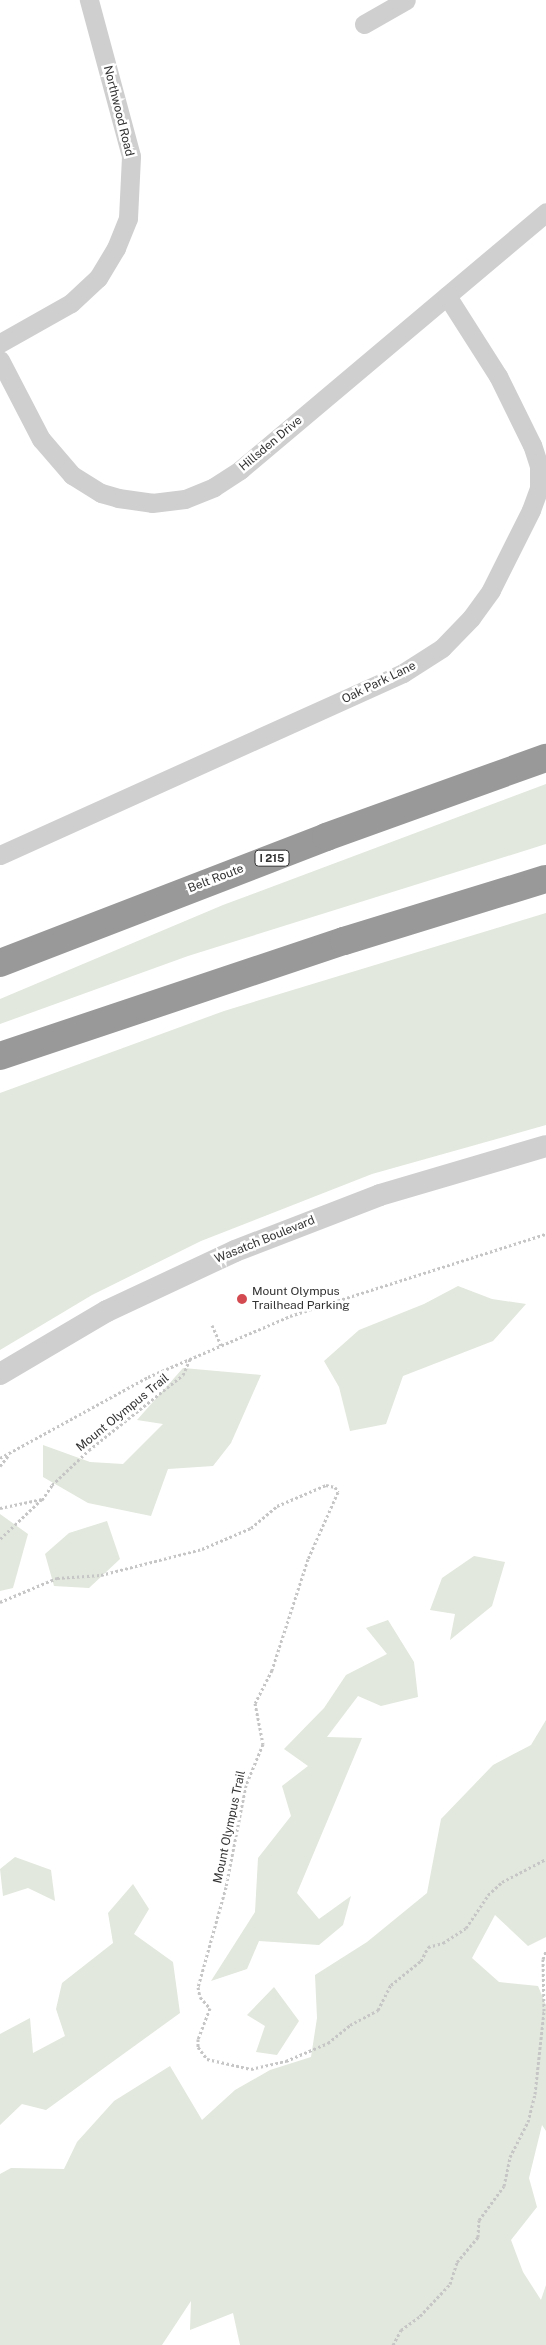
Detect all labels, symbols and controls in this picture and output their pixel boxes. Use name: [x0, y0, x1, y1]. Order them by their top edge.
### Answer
street label: Northwood Road: [100, 64, 136, 158]
street label: Hillsden Drive: [237, 414, 305, 474]
street label: Oak Park Lane: [340, 659, 418, 707]
road number: I 215: [254, 850, 290, 866]
street label: Belt Route: [186, 862, 246, 896]
street label: Wasatch Boulevard: [213, 1213, 317, 1267]
place label: Mount Olympus Trailhead Parking: [252, 1285, 350, 1313]
marker: Mount Olympus Trailhead Parking: [236, 1293, 248, 1305]
street label: Mount Olympus Trail: [74, 1371, 172, 1455]
street label: Mount Olympus Trail: [211, 1769, 249, 1885]

